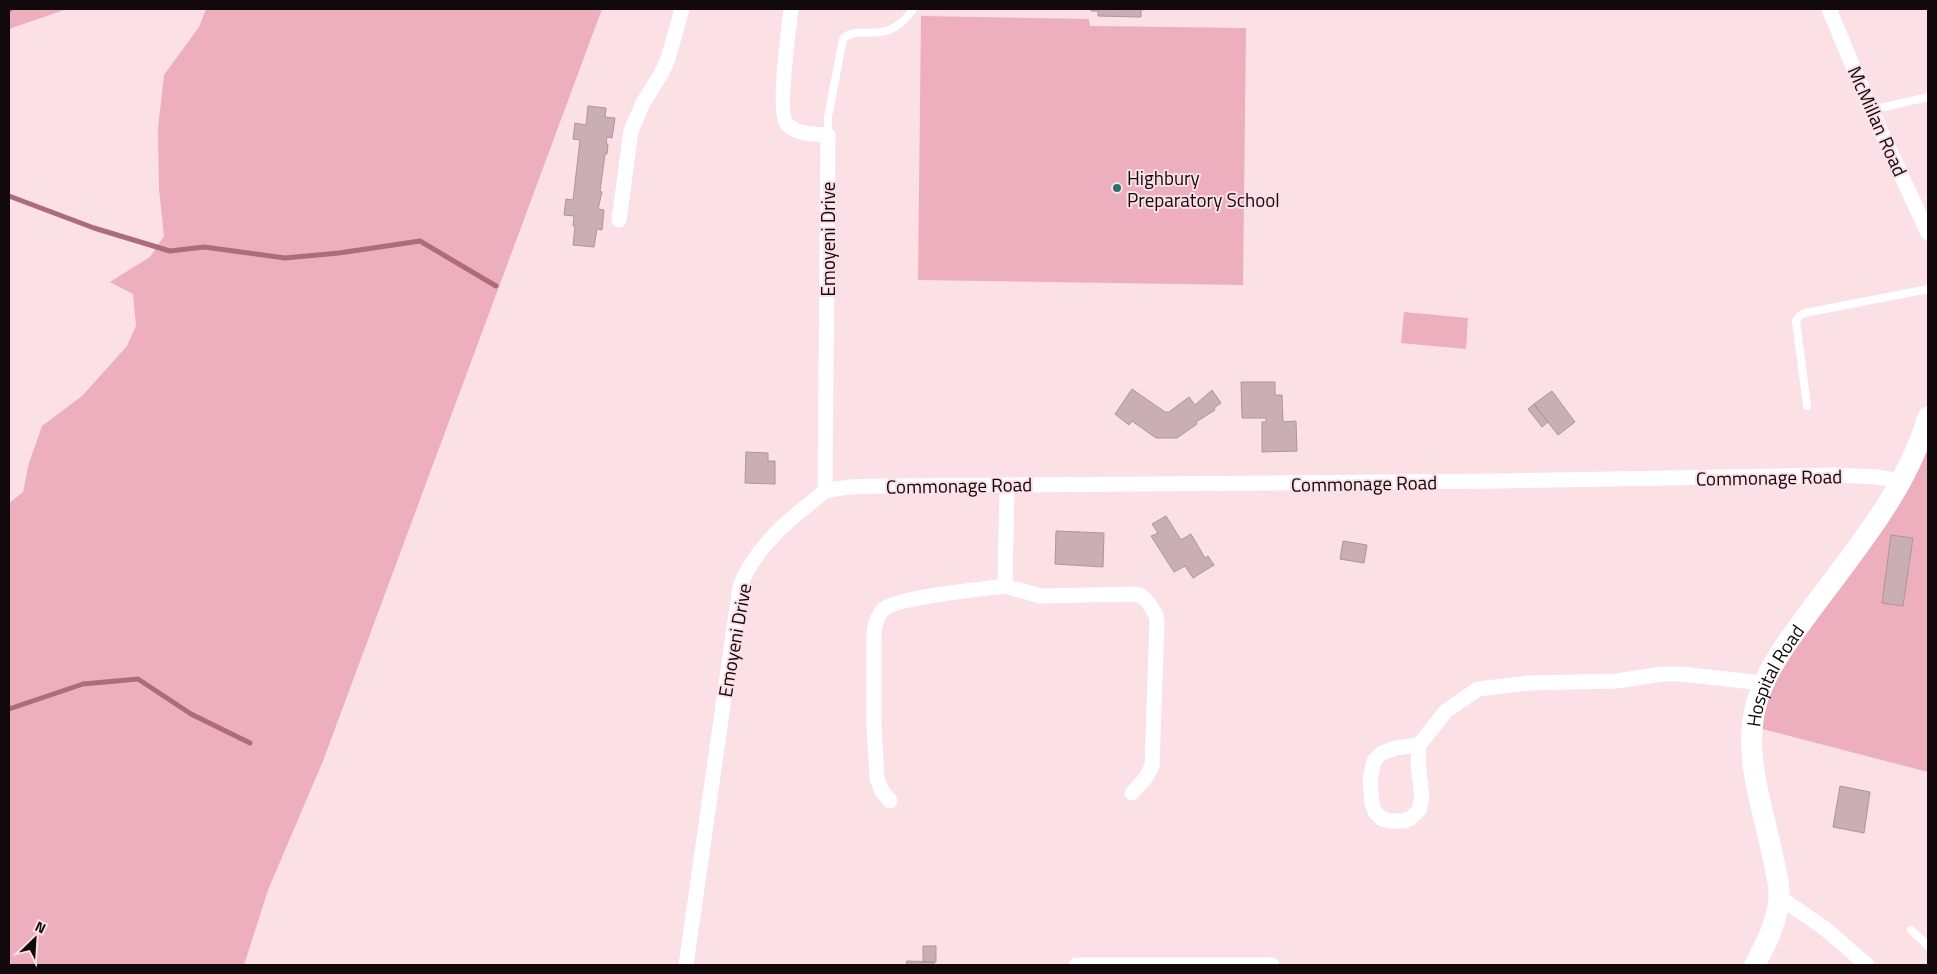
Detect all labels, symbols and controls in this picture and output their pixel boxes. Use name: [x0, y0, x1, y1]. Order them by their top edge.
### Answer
street label: McMillan Road: [1841, 61, 1915, 181]
place label: Highbury Preparatory School: [1127, 163, 1280, 214]
street label: Emoyeni Drive: [813, 182, 842, 296]
marker: Highbury Preparatory School: [1111, 182, 1123, 194]
street label: Commonage Road: [1696, 461, 1842, 493]
street label: Commonage Road: [1291, 467, 1437, 499]
street label: Commonage Road: [886, 469, 1032, 501]
street label: Emoyeni Drive: [710, 581, 758, 699]
street label: Hospital Road: [1738, 618, 1811, 728]
north arrow: [10, 914, 60, 964]
text: N: [32, 915, 50, 938]

